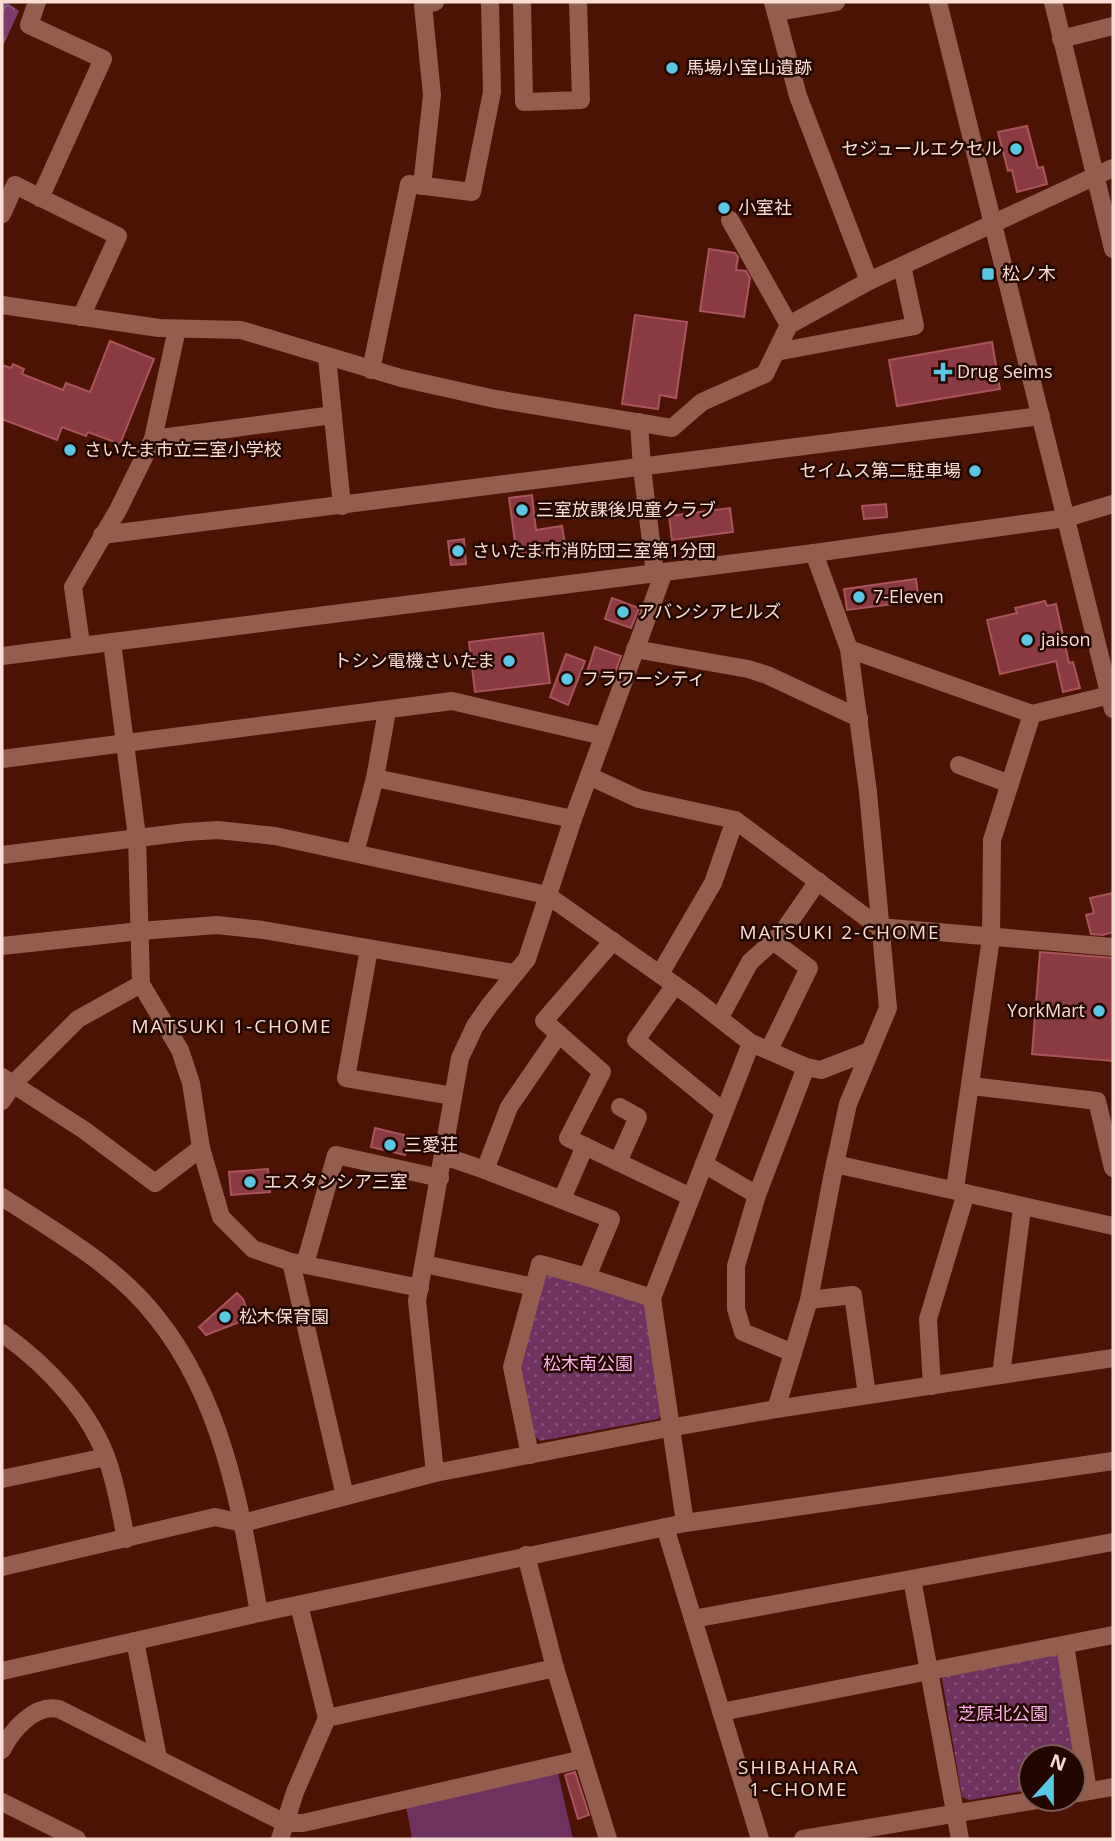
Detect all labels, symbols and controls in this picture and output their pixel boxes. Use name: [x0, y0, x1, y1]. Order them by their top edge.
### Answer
place label: 馬場小室山遺跡: [686, 55, 812, 79]
marker: 馬場小室山遺跡: [664, 60, 680, 76]
place label: セジュールエクセル: [841, 136, 1002, 160]
marker: セジュールエクセル: [1008, 141, 1024, 157]
place label: 小室社: [738, 195, 792, 219]
marker: 小室社: [716, 200, 732, 216]
place label: 松ノ木: [1002, 261, 1056, 285]
marker: 松ノ木: [980, 266, 996, 282]
place label: Drug Seims: [957, 359, 1053, 383]
marker: Drug Seims: [935, 364, 951, 380]
place label: さいたま市立三室小学校: [84, 437, 281, 461]
marker: さいたま市立三室小学校: [62, 442, 78, 458]
place label: セイムス第二駐車場: [799, 458, 961, 482]
marker: セイムス第二駐車場: [967, 463, 983, 479]
place label: 三室放課後児童クラブ: [536, 497, 716, 521]
marker: 三室放課後児童クラブ: [514, 502, 530, 518]
place label: さいたま市消防団三室第1分団: [472, 538, 716, 562]
marker: さいたま市消防団三室第1分団: [450, 543, 466, 559]
place label: 7-Eleven: [873, 584, 944, 608]
marker: 7-Eleven: [851, 589, 867, 605]
place label: アバンシアヒルズ: [637, 599, 781, 623]
marker: アバンシアヒルズ: [615, 604, 631, 620]
place label: jaison: [1040, 627, 1091, 651]
marker: jaison: [1019, 632, 1035, 648]
place label: トシン電機さいたま: [334, 648, 495, 672]
marker: トシン電機さいたま: [501, 653, 517, 669]
place label: フラワーシティ: [581, 666, 706, 690]
marker: フラワーシティ: [559, 671, 575, 687]
district label: MATSUKI 2-CHOME: [739, 919, 941, 945]
place label: YorkMart: [1007, 998, 1085, 1022]
marker: YorkMart: [1091, 1003, 1107, 1019]
district label: MATSUKI 1-CHOME: [131, 1013, 333, 1039]
place label: 三愛荘: [404, 1132, 458, 1156]
marker: 三愛荘: [382, 1137, 398, 1153]
place label: エスタンシア三室: [264, 1169, 408, 1193]
marker: エスタンシア三室: [242, 1174, 258, 1190]
place label: 松木保育園: [239, 1304, 329, 1328]
marker: 松木保育園: [217, 1309, 233, 1325]
park label: 松木南公園: [543, 1351, 633, 1375]
park label: 芝原北公園: [958, 1701, 1048, 1725]
north arrow: [1017, 1743, 1087, 1813]
text: N: [1046, 1747, 1070, 1777]
district label: SHIBAHARA 1-CHOME: [738, 1754, 860, 1802]

